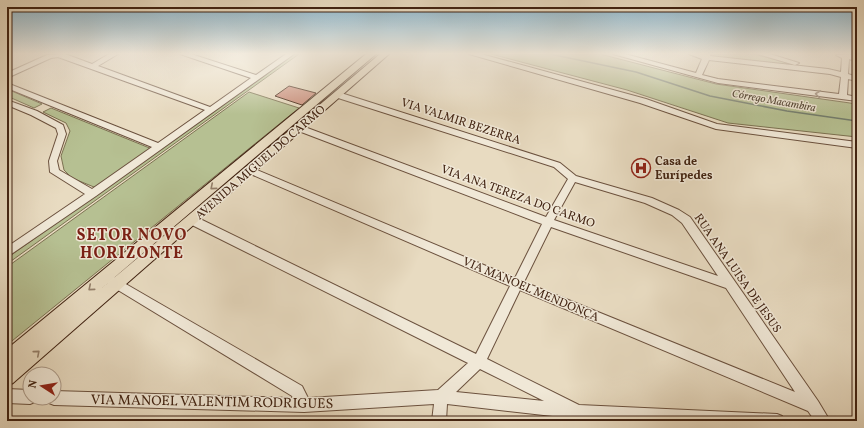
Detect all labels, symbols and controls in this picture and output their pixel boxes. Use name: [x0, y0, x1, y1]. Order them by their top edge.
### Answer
water label: Córrego Macambira: [731, 87, 817, 116]
one-way arrow: [815, 90, 821, 99]
street label: VIA VALMIR BEZERRA: [399, 95, 523, 149]
street label: AVENIDA MIGUEL DO CARMO: [192, 102, 329, 224]
place label: Casa de Eurípedes: [655, 154, 713, 184]
hospital icon: Casa de Eurípedes: [630, 157, 652, 179]
street label: VIA ANA TEREZA DO CARMO: [438, 162, 597, 232]
one-way arrow: [210, 182, 217, 189]
street label: RUA ANA LUISA DE JESUS: [690, 211, 784, 336]
district label: SETOR NOVO HORIZONTE: [77, 225, 187, 265]
street label: VIA MANOEL MENDONÇA: [460, 254, 602, 326]
one-way arrow: [89, 284, 96, 291]
one-way arrow: [32, 350, 39, 357]
north arrow: [22, 366, 62, 406]
text: N: [26, 379, 42, 390]
street label: VIA MANOEL VALENTIM RODRIGUES: [91, 391, 333, 414]

